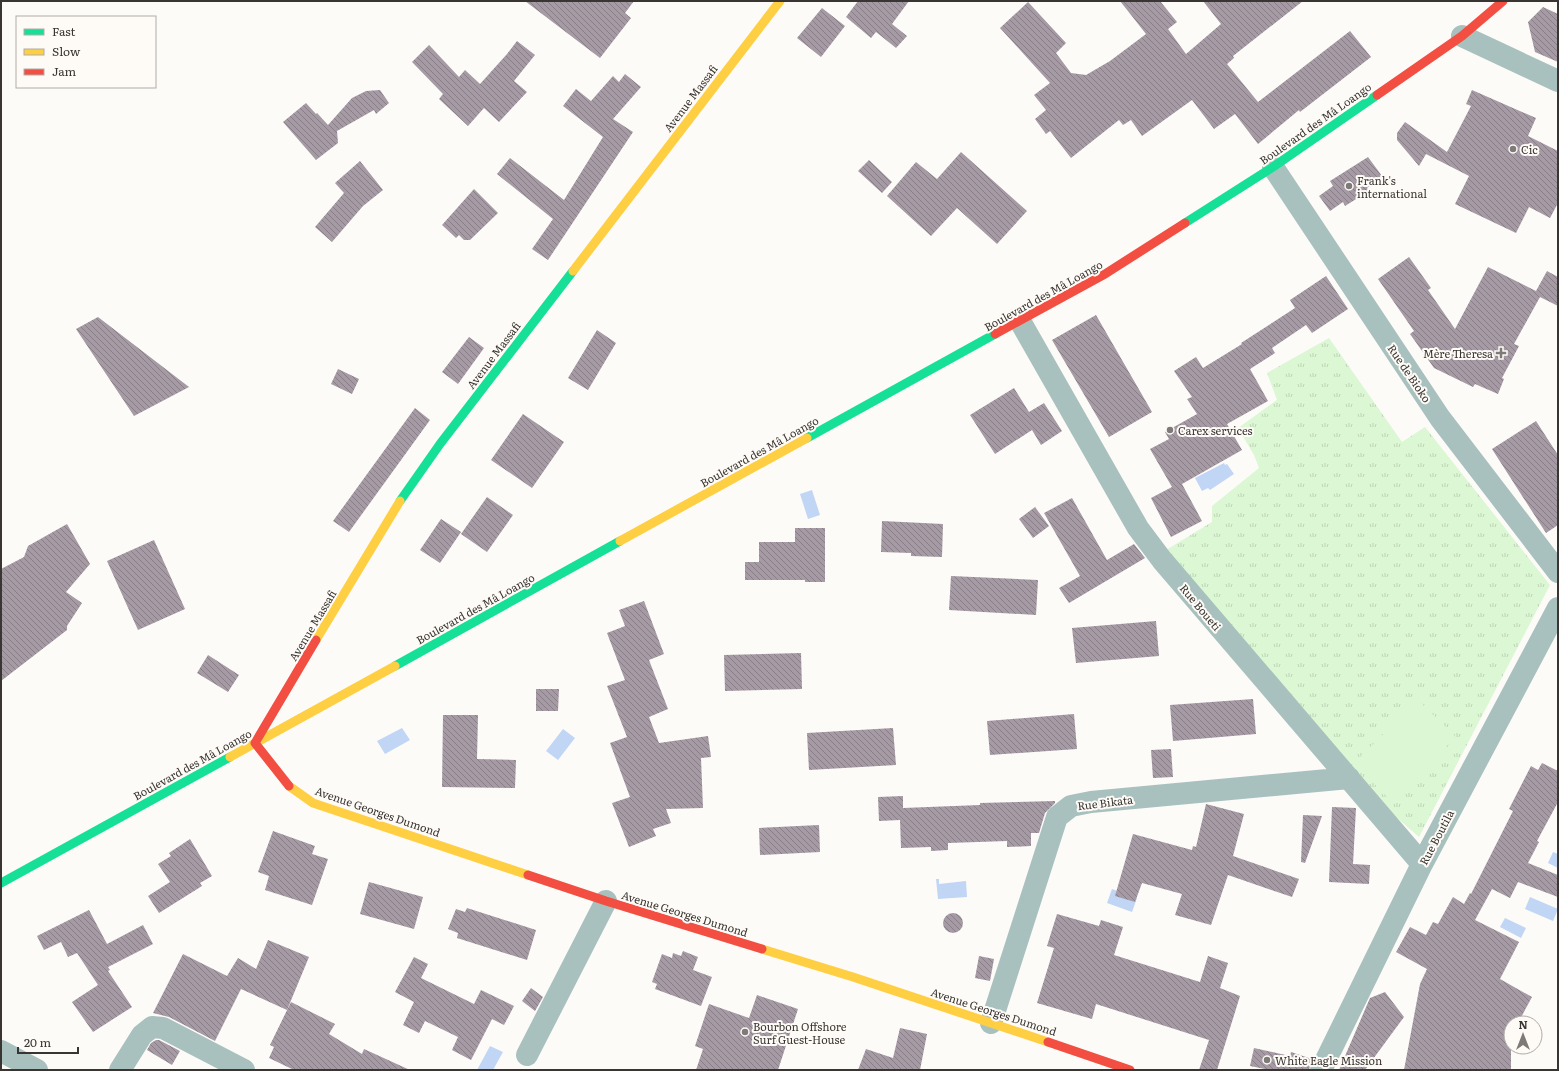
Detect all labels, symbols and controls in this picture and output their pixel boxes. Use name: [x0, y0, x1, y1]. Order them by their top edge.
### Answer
legend: [16, 16, 156, 88]
text: Fast: [52, 22, 76, 40]
text: Slow: [52, 42, 81, 60]
street label: Avenue Massafi: [659, 61, 721, 135]
text: Jam: [52, 62, 77, 80]
street label: Boulevard des Mâ Loango: [1256, 78, 1374, 168]
place label: Cic: [1521, 141, 1538, 157]
marker: Cic: [1508, 144, 1518, 154]
place label: Frank's international: [1357, 172, 1427, 201]
marker: Frank's international: [1344, 181, 1354, 191]
street label: Boulevard des Mâ Loango: [981, 256, 1105, 334]
street label: Avenue Massafi: [462, 318, 524, 392]
street label: Rue de Bioko: [1385, 341, 1435, 405]
place label: Mère Theresa: [1423, 345, 1493, 361]
marker: Mère Theresa: [1496, 348, 1506, 358]
street label: Boulevard des Mâ Loango: [697, 412, 821, 490]
place label: Carex services: [1178, 422, 1253, 438]
marker: Carex services: [1165, 425, 1175, 435]
street label: Boulevard des Mâ Loango: [413, 569, 537, 647]
street label: Rue Boueti: [1177, 580, 1226, 634]
street label: Avenue Massafi: [284, 586, 340, 664]
street label: Boulevard des Mâ Loango: [130, 725, 254, 803]
street label: Avenue Georges Dumond: [313, 782, 443, 840]
street label: Rue Bikata: [1076, 791, 1134, 813]
street label: Rue Boutila: [1415, 807, 1457, 867]
street label: Avenue Georges Dumond: [620, 886, 750, 940]
street label: Avenue Georges Dumond: [929, 983, 1059, 1039]
north arrow: [1503, 1015, 1543, 1055]
text: N: [1518, 1016, 1528, 1032]
place label: Bourbon Offshore Surf Guest-House: [753, 1018, 847, 1047]
marker: Bourbon Offshore Surf Guest-House: [740, 1027, 750, 1037]
scale bar: [18, 1029, 78, 1055]
text: 20 m: [24, 1033, 51, 1051]
place label: White Eagle Mission: [1275, 1052, 1382, 1068]
marker: White Eagle Mission: [1262, 1055, 1272, 1065]

